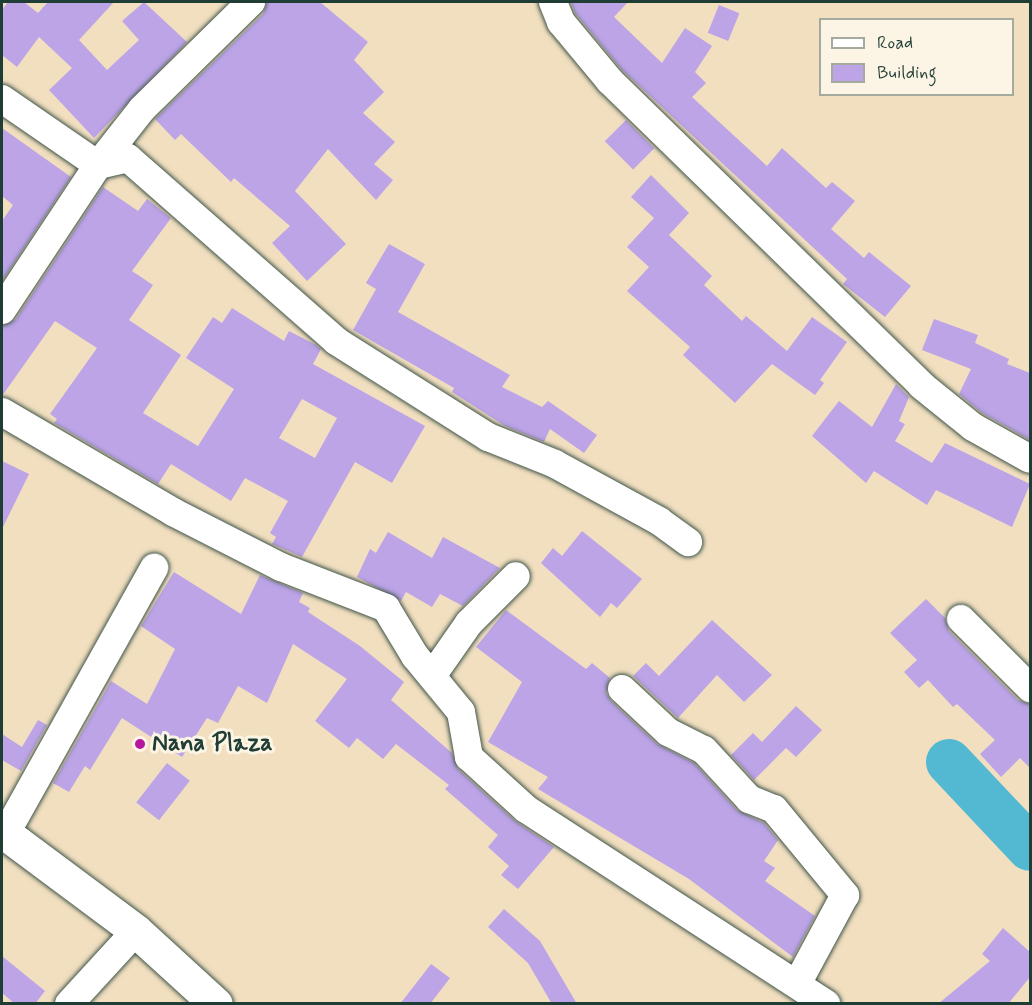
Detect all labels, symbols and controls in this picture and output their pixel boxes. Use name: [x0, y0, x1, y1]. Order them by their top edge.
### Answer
legend: [819, 18, 1014, 96]
text: Road: [877, 31, 913, 55]
text: Building: [877, 61, 937, 85]
place label: Nana Plaza: [152, 730, 268, 758]
marker: Nana Plaza: [133, 737, 147, 751]

